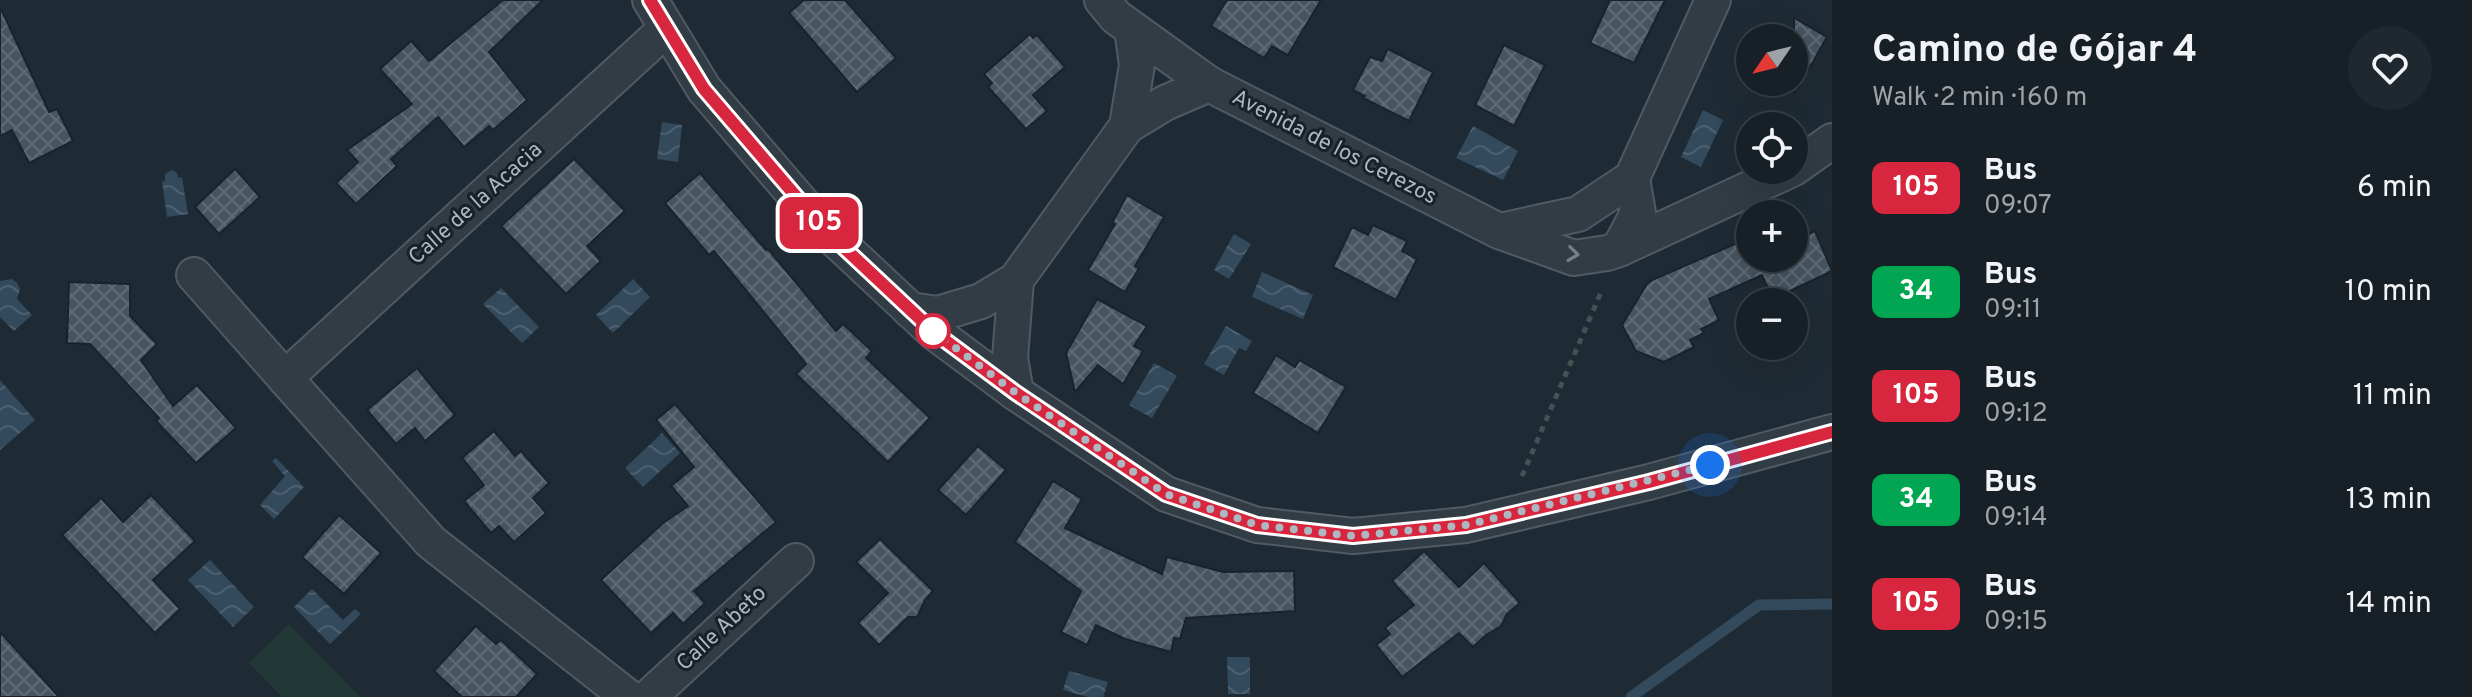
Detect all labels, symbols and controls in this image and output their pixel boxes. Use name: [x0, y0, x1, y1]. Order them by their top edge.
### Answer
north arrow: [1736, 24, 1808, 96]
map controls: [1736, 24, 1808, 360]
button: heart: [2348, 26, 2432, 110]
text: Camino de Gójar 4: [1872, 27, 2197, 76]
text: Walk · 2 min · 160 m: [1872, 82, 2087, 115]
street label: Avenida de los Cerezos: [1227, 85, 1441, 211]
button: locate: [1736, 112, 1808, 184]
street label: Calle de la Acacia: [403, 137, 549, 271]
text: Bus: [1984, 153, 2037, 190]
text: 105: [1893, 170, 1939, 206]
text: 6 min: [2357, 170, 2432, 207]
text: 09:07: [1984, 190, 2052, 223]
line badge: 105: [773, 197, 865, 249]
button: +: [1736, 200, 1808, 272]
text: 105: [796, 205, 842, 241]
one-way arrow: [1567, 246, 1580, 263]
text: Bus: [1984, 257, 2037, 294]
text: 34: [1899, 274, 1933, 310]
text: 10 min: [2345, 274, 2432, 311]
button: −: [1736, 288, 1808, 360]
text: 09:11: [1984, 294, 2041, 327]
unlabelled marker: [916, 314, 950, 348]
text: Bus: [1984, 361, 2037, 398]
text: 105: [1893, 378, 1939, 414]
text: 11 min: [2353, 378, 2432, 415]
text: 09:12: [1984, 398, 2048, 431]
your location: [1690, 445, 1730, 485]
text: Bus: [1984, 465, 2037, 502]
text: 34: [1899, 482, 1933, 518]
text: 13 min: [2346, 482, 2432, 519]
text: 09:14: [1984, 502, 2047, 535]
text: Bus: [1984, 569, 2037, 606]
street label: Calle Abeto: [671, 581, 773, 677]
text: 105: [1893, 586, 1939, 622]
text: 14 min: [2346, 586, 2432, 623]
text: 09:15: [1984, 606, 2048, 639]

